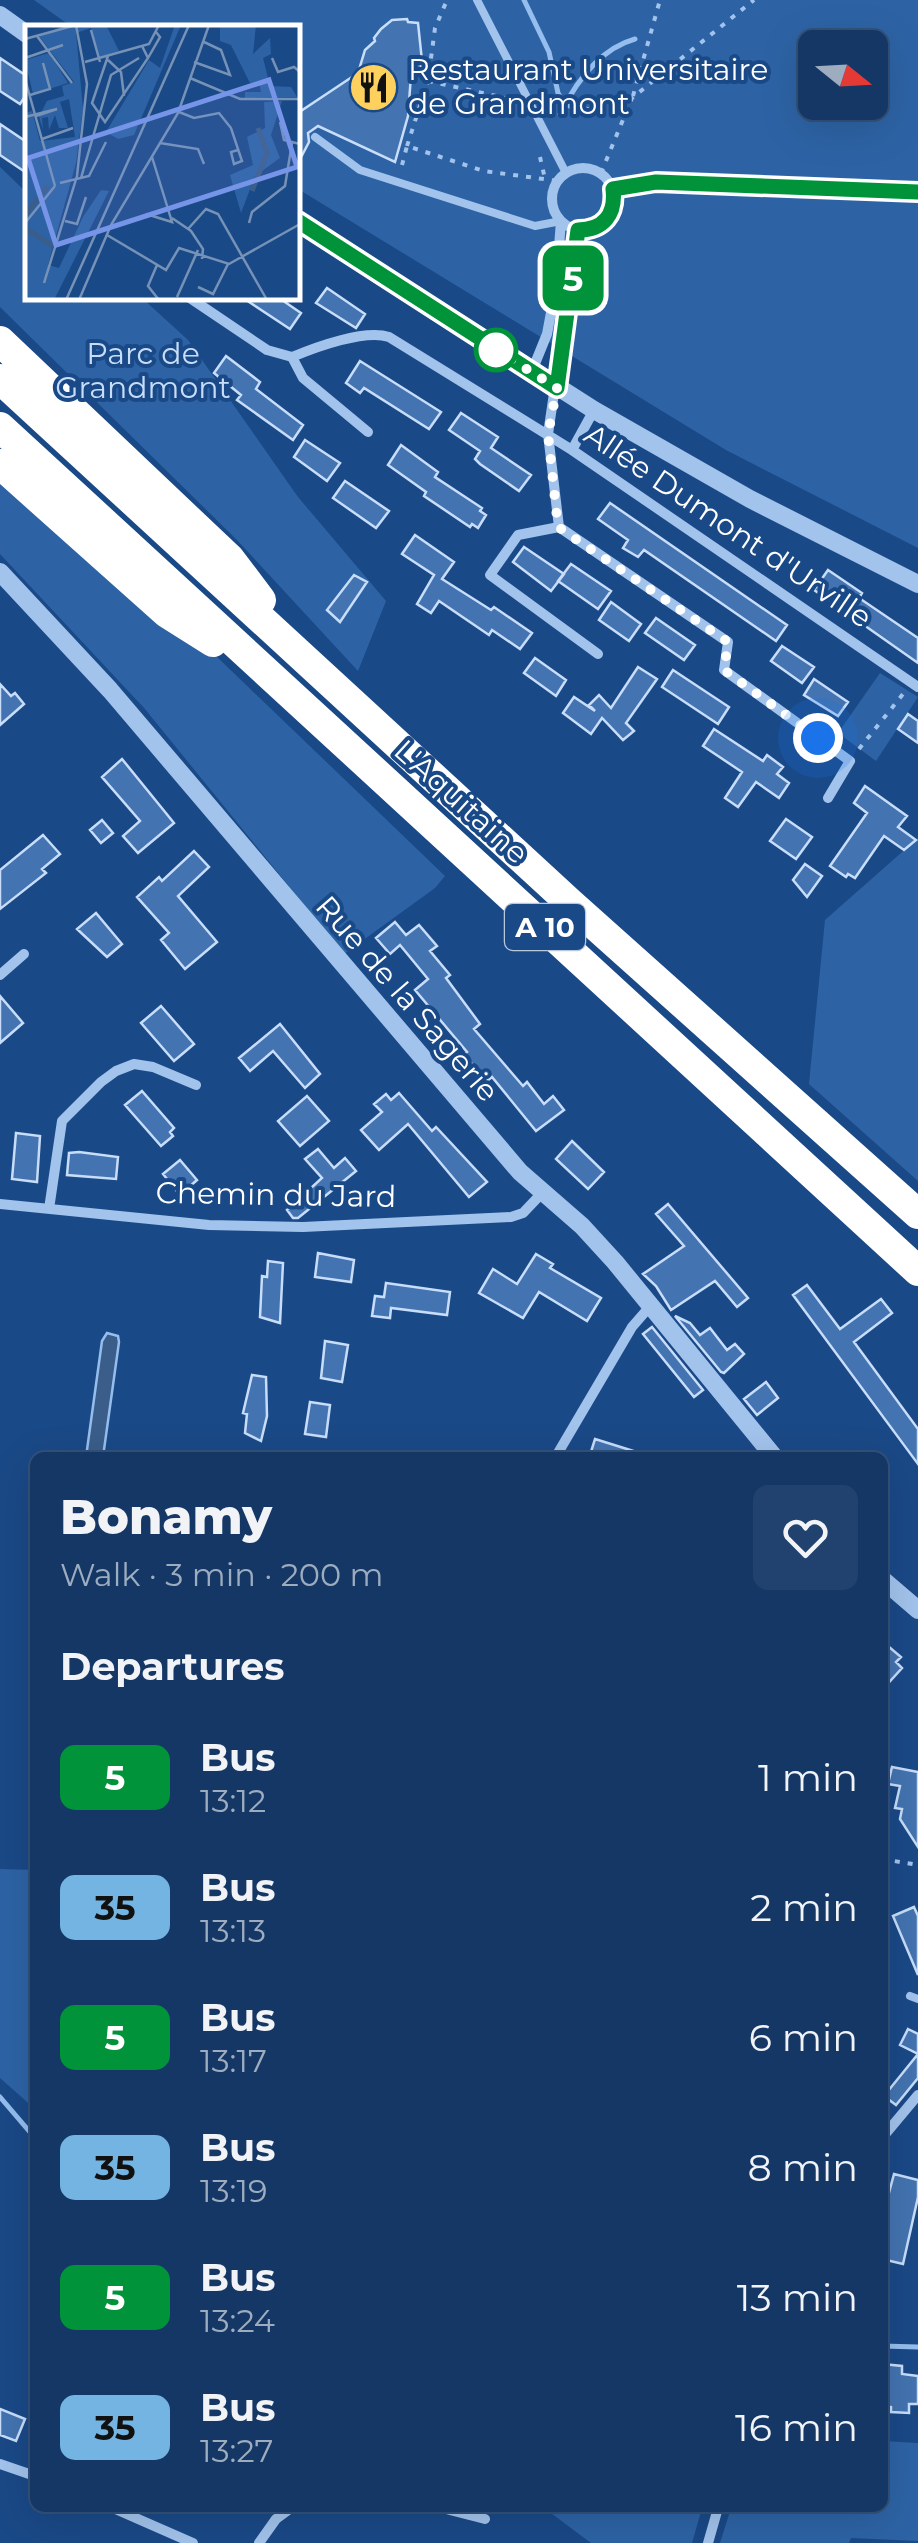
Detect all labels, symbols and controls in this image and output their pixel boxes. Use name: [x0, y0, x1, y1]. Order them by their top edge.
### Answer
inset map: [25, 25, 300, 300]
north arrow: [798, 30, 888, 120]
map controls: [798, 30, 888, 120]
place label: Restaurant Universitaire de Grandmont: [408, 51, 768, 122]
restaurant icon: Restaurant Universitaire de Grandmont: [347, 61, 399, 113]
line badge: 5: [540, 246, 606, 310]
text: 5: [563, 257, 583, 300]
unlabelled marker: [475, 329, 517, 371]
park label: Parc de Grandmont: [55, 335, 231, 406]
street label: Allée Dumont d'Urville: [577, 415, 879, 636]
your location: [793, 713, 843, 763]
street label: L'Aquitaine: [387, 732, 536, 872]
street label: Rue de la Sagerie: [308, 888, 507, 1109]
road number: A 10: [505, 904, 585, 950]
street label: Chemin du Jard: [155, 1174, 397, 1215]
button: heart: [753, 1485, 858, 1590]
text: Bonamy: [60, 1488, 272, 1546]
text: Walk · 3 min · 200 m: [60, 1555, 384, 1594]
text: Departures: [60, 1643, 284, 1690]
text: Bus: [200, 1734, 275, 1781]
text: 1 min: [758, 1754, 858, 1801]
text: 5: [105, 1756, 125, 1799]
text: 13:12: [200, 1781, 266, 1820]
text: Bus: [200, 1864, 275, 1911]
text: 2 min: [750, 1884, 858, 1931]
text: 35: [94, 1886, 136, 1929]
text: 13:13: [200, 1911, 266, 1950]
text: Bus: [200, 1994, 275, 2041]
text: 6 min: [749, 2014, 858, 2061]
text: 5: [105, 2016, 125, 2059]
text: 13:17: [200, 2041, 267, 2080]
text: Bus: [200, 2124, 275, 2171]
text: 8 min: [748, 2144, 858, 2191]
text: 35: [94, 2146, 136, 2189]
text: 13:19: [200, 2171, 267, 2210]
text: Bus: [200, 2254, 275, 2301]
text: 13 min: [737, 2274, 858, 2321]
text: 5: [105, 2276, 125, 2319]
text: 13:24: [200, 2301, 275, 2340]
text: Bus: [200, 2384, 275, 2431]
text: 16 min: [735, 2404, 858, 2451]
text: 35: [94, 2406, 136, 2449]
text: 13:27: [200, 2431, 273, 2470]

